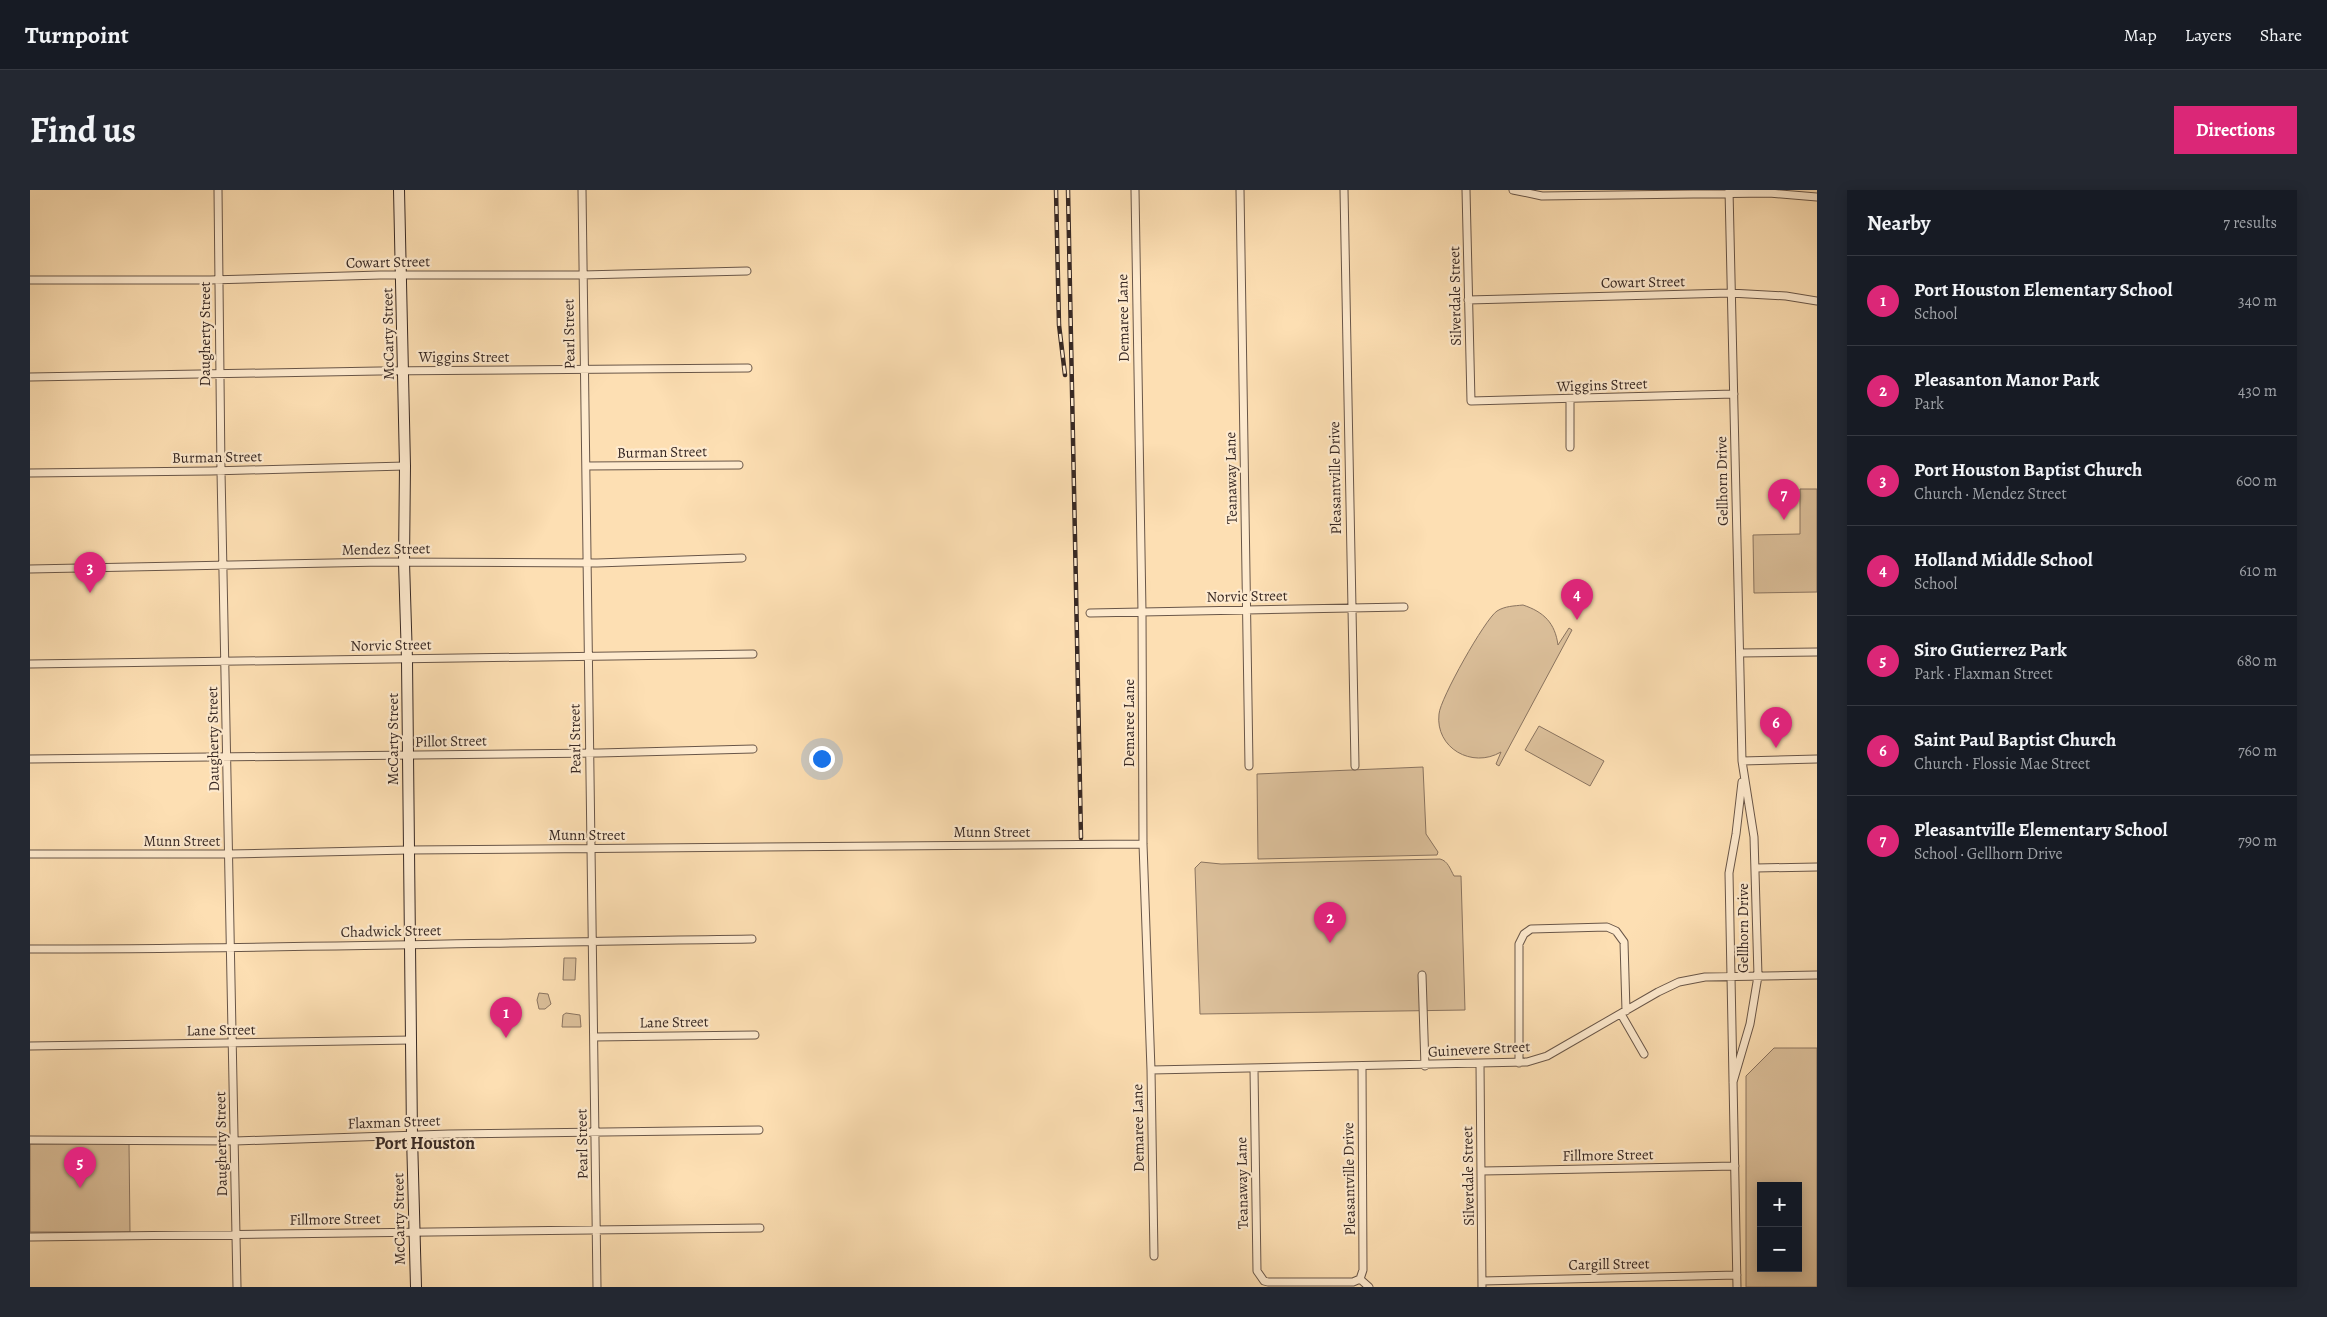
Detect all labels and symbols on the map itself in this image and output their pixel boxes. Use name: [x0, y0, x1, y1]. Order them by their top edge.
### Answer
street label: Silverdale Street: [1444, 246, 1466, 346]
street label: Cowart Street: [346, 251, 430, 273]
street label: Cowart Street: [1601, 271, 1685, 293]
street label: Demaree Lane: [1112, 273, 1134, 362]
street label: Daugherty Street: [195, 281, 215, 387]
street label: McCarty Street: [377, 288, 399, 380]
street label: Pearl Street: [558, 299, 580, 369]
street label: Wiggins Street: [418, 347, 510, 367]
street label: Wiggins Street: [1555, 373, 1648, 397]
street label: Pleasantville Drive: [1324, 421, 1346, 535]
street label: Teanaway Lane: [1220, 431, 1242, 524]
street label: Gellhorn Drive: [1711, 436, 1733, 526]
street label: Burman Street: [617, 441, 707, 463]
street label: Burman Street: [172, 446, 262, 468]
pin: 7: [1768, 479, 1800, 520]
street label: Mendez Street: [341, 538, 431, 560]
pin: 3: [74, 552, 106, 593]
pin: 4: [1561, 579, 1593, 620]
street label: Norvic Street: [1206, 585, 1288, 607]
street label: Norvic Street: [350, 634, 432, 656]
street label: Demaree Lane: [1119, 679, 1139, 767]
street label: Daugherty Street: [202, 686, 224, 792]
street label: McCarty Street: [383, 693, 403, 785]
street label: Pearl Street: [564, 704, 586, 774]
pin: 6: [1760, 707, 1792, 748]
street label: Pillot Street: [415, 730, 487, 752]
your location: [809, 746, 835, 772]
street label: Munn Street: [954, 822, 1030, 842]
street label: Munn Street: [549, 825, 625, 845]
street label: Munn Street: [144, 831, 220, 851]
street label: Gellhorn Drive: [1733, 883, 1753, 973]
pin: 2: [1314, 902, 1346, 943]
street label: Chadwick Street: [340, 920, 442, 942]
pin: 1: [490, 997, 522, 1038]
street label: Lane Street: [639, 1011, 709, 1033]
street label: Lane Street: [186, 1019, 256, 1041]
street label: Guinevere Street: [1427, 1036, 1531, 1062]
street label: Demaree Lane: [1127, 1083, 1149, 1172]
street label: Daugherty Street: [210, 1091, 232, 1197]
street label: Pearl Street: [571, 1109, 593, 1179]
street label: Flaxman Street: [347, 1110, 441, 1134]
street label: Pleasantville Drive: [1338, 1122, 1360, 1236]
street label: Silverdale Street: [1457, 1126, 1479, 1226]
district label: Port Houston: [375, 1131, 475, 1155]
street label: Teanaway Lane: [1231, 1136, 1253, 1229]
street label: Fillmore Street: [1562, 1144, 1654, 1166]
pin: 5: [64, 1147, 96, 1188]
street label: McCarty Street: [388, 1173, 410, 1265]
street label: Fillmore Street: [289, 1208, 381, 1230]
street label: Cargill Street: [1568, 1253, 1650, 1275]

